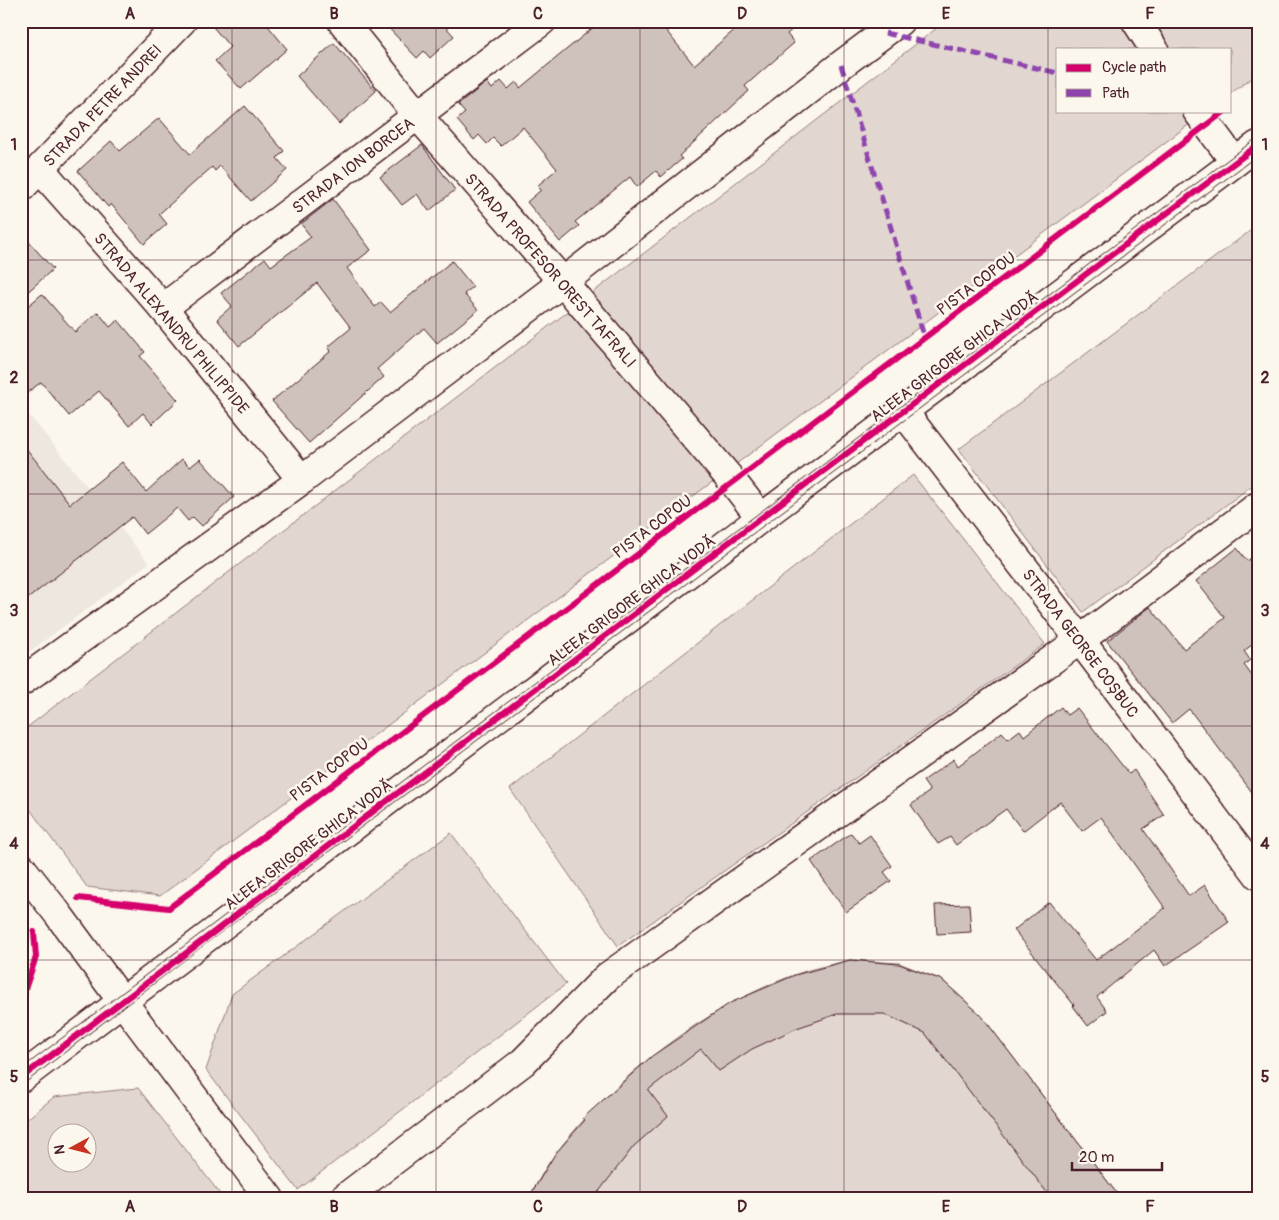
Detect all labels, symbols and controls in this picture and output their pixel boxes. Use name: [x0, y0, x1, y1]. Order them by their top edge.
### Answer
text: A: [125, 4, 136, 24]
text: B: [329, 4, 339, 24]
text: C: [533, 4, 543, 24]
text: D: [737, 4, 747, 24]
text: E: [942, 4, 951, 24]
text: F: [1145, 4, 1155, 24]
street label: STRADA PETRE ANDREI: [39, 40, 166, 171]
legend: [1056, 48, 1232, 112]
text: Cycle path: [1102, 58, 1166, 77]
text: Path: [1102, 84, 1129, 103]
street label: STRADA ION BORCEA: [289, 113, 419, 218]
text: 1: [11, 135, 17, 155]
text: 1: [1262, 135, 1268, 155]
street label: STRADA PROFESOR OREST TAFRALI: [460, 169, 640, 372]
street label: STRADA ALEXANDRU PHILIPPIDE: [89, 229, 253, 418]
street label: PISTA COPOU: [933, 248, 1020, 320]
street label: ALEEA GRIGORE GHICA VODĂ: [867, 287, 1043, 427]
text: 2: [10, 368, 19, 388]
text: 2: [1261, 368, 1270, 388]
street label: PISTA COPOU: [609, 491, 696, 563]
street label: ALEEA GRIGORE GHICA VODĂ: [544, 531, 720, 671]
street label: STRADA GEORGE COȘBUC: [1018, 565, 1143, 722]
text: 3: [10, 601, 19, 621]
text: 3: [1261, 601, 1270, 621]
street label: PISTA COPOU: [286, 734, 373, 806]
street label: ALEEA GRIGORE GHICA VODĂ: [221, 775, 397, 915]
text: 4: [9, 834, 19, 854]
text: 4: [1260, 834, 1270, 854]
text: 5: [10, 1067, 19, 1087]
text: 5: [1261, 1067, 1270, 1087]
north arrow: [48, 1122, 98, 1172]
scale bar: [1072, 1140, 1162, 1172]
text: N: [51, 1144, 69, 1155]
text: 20 m: [1079, 1148, 1114, 1167]
text: A: [125, 1197, 136, 1217]
text: B: [329, 1197, 339, 1217]
text: C: [533, 1197, 543, 1217]
text: D: [737, 1197, 747, 1217]
text: E: [942, 1197, 951, 1217]
text: F: [1145, 1197, 1155, 1217]

